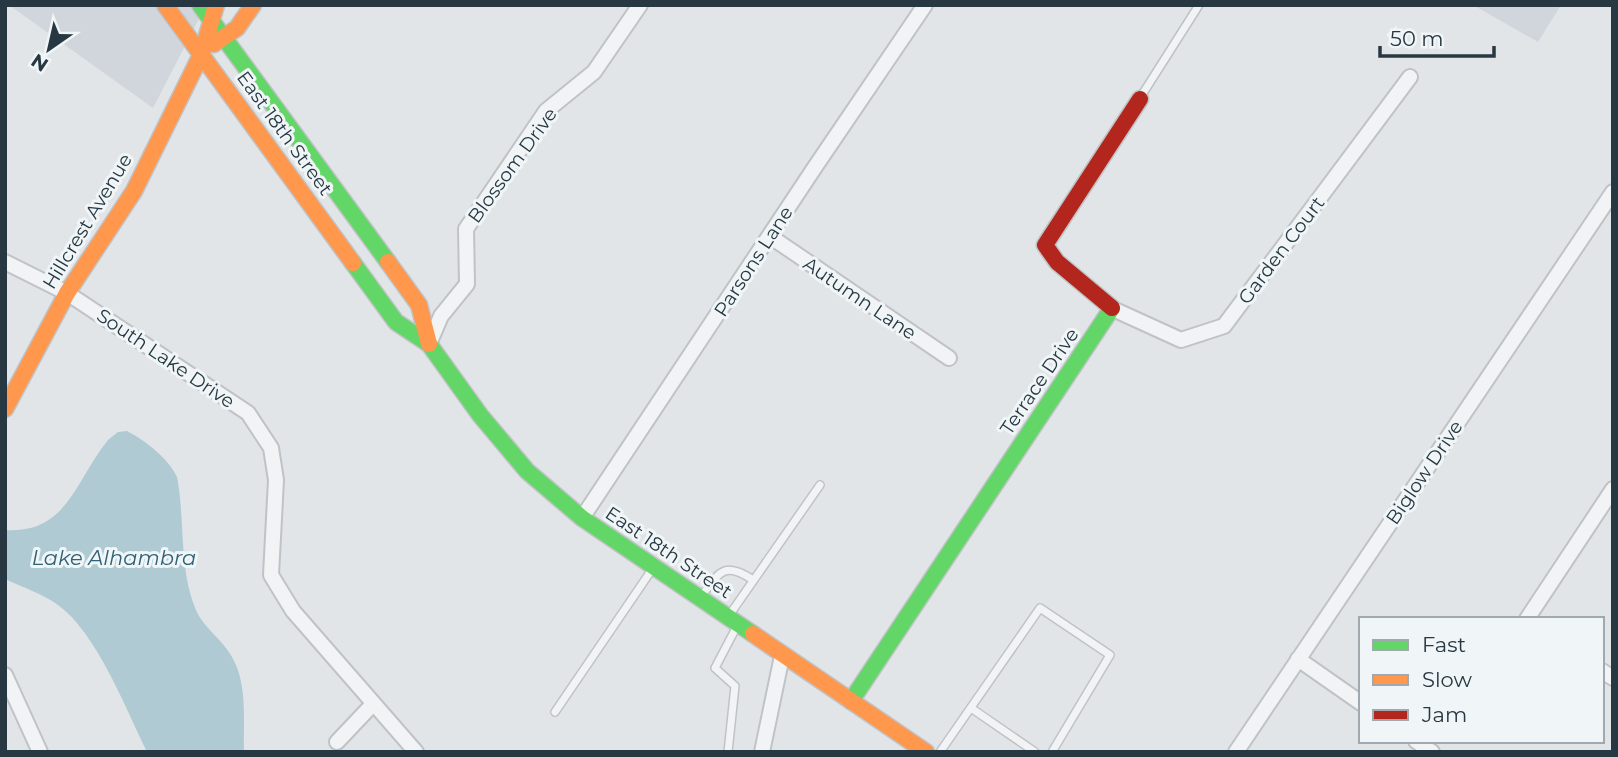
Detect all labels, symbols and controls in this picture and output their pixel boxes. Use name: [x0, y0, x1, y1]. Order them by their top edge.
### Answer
north arrow: [14, 14, 84, 84]
scale bar: [1380, 14, 1494, 58]
text: 50 m: [1390, 26, 1444, 51]
text: N: [27, 49, 53, 77]
street label: East 18th Street: [232, 67, 337, 200]
street label: Blossom Drive: [463, 103, 562, 227]
street label: Hillcrest Avenue: [38, 149, 137, 293]
street label: Garden Court: [1233, 192, 1330, 309]
street label: Parsons Lane: [709, 202, 798, 321]
street label: Autumn Lane: [799, 252, 921, 345]
street label: South Lake Drive: [92, 304, 239, 413]
street label: Terrace Drive: [995, 324, 1084, 439]
street label: Biglow Drive: [1381, 416, 1468, 529]
street label: East 18th Street: [601, 502, 737, 603]
water label: Lake Alhambra: [32, 545, 196, 570]
legend: [1359, 617, 1604, 743]
text: Fast: [1422, 632, 1466, 657]
text: Slow: [1422, 667, 1472, 692]
text: Jam: [1421, 702, 1467, 727]

